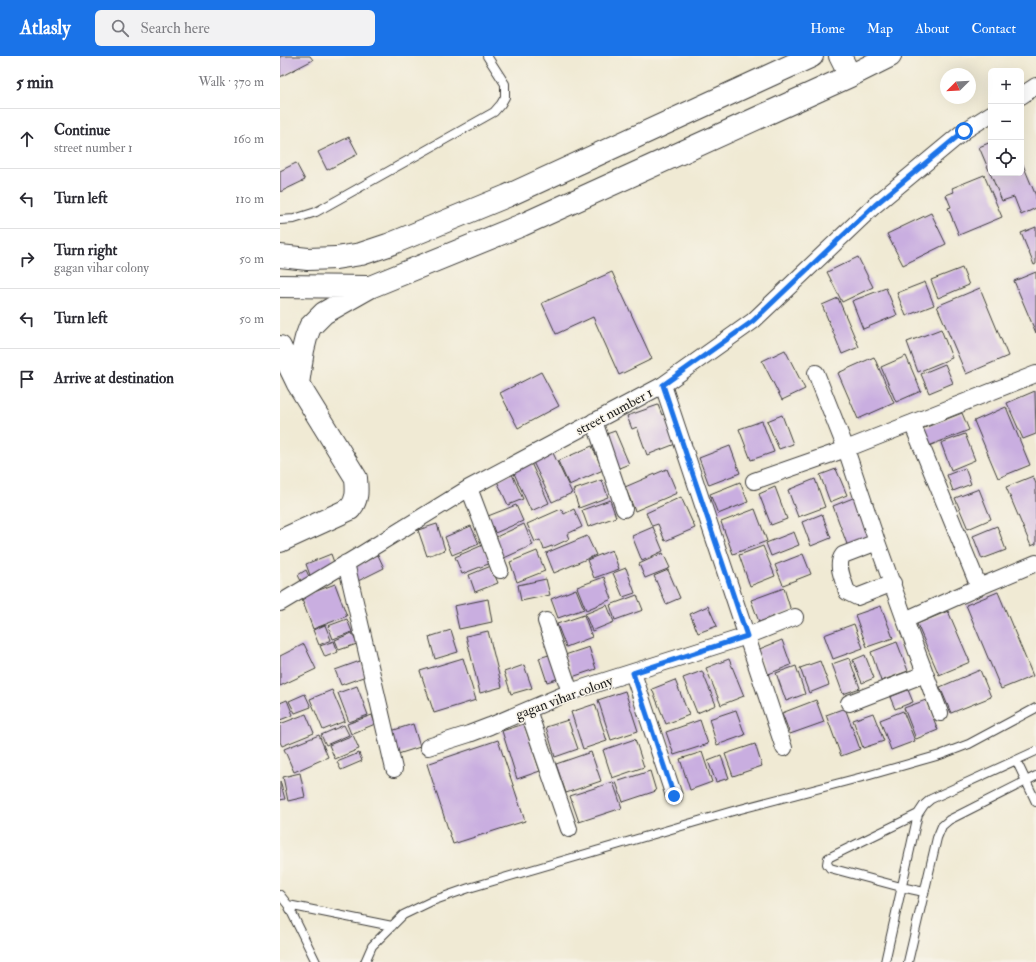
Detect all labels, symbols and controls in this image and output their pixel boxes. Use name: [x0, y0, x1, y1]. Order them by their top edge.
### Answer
search box: [95, 10, 375, 46]
text: Atlasly: [20, 16, 71, 40]
icon: search: [109, 17, 131, 39]
text: Search here: [141, 19, 210, 38]
text: Home: [810, 20, 845, 37]
text: Map: [867, 20, 893, 37]
text: About: [915, 20, 949, 37]
text: Contact: [971, 20, 1016, 37]
north arrow: [940, 68, 976, 104]
map controls: [988, 68, 1024, 176]
button: +: [988, 68, 1024, 104]
text: 5 min: [16, 72, 54, 93]
text: Walk · 370 m: [199, 74, 264, 90]
button: −: [988, 104, 1024, 140]
text: Continue: [54, 121, 110, 140]
route start: [955, 122, 973, 140]
icon: ahead: [16, 128, 38, 150]
text: 160 m: [233, 131, 264, 147]
text: street number 1: [54, 140, 133, 156]
button: locate: [988, 140, 1024, 176]
icon: left: [16, 188, 38, 210]
text: Turn left: [54, 189, 108, 208]
text: 110 m: [235, 191, 264, 207]
text: Turn right: [54, 241, 117, 260]
icon: right: [16, 248, 38, 270]
text: 50 m: [239, 251, 264, 267]
text: gagan vihar colony: [54, 260, 149, 276]
icon: left: [16, 308, 38, 330]
text: Turn left: [54, 309, 108, 328]
text: 50 m: [239, 311, 264, 327]
icon: arrive: [16, 368, 38, 390]
text: Arrive at destination: [54, 369, 174, 388]
street label: street number 1: [573, 384, 656, 439]
street label: gagan vihar colony: [513, 672, 616, 724]
route end: [665, 787, 683, 805]

